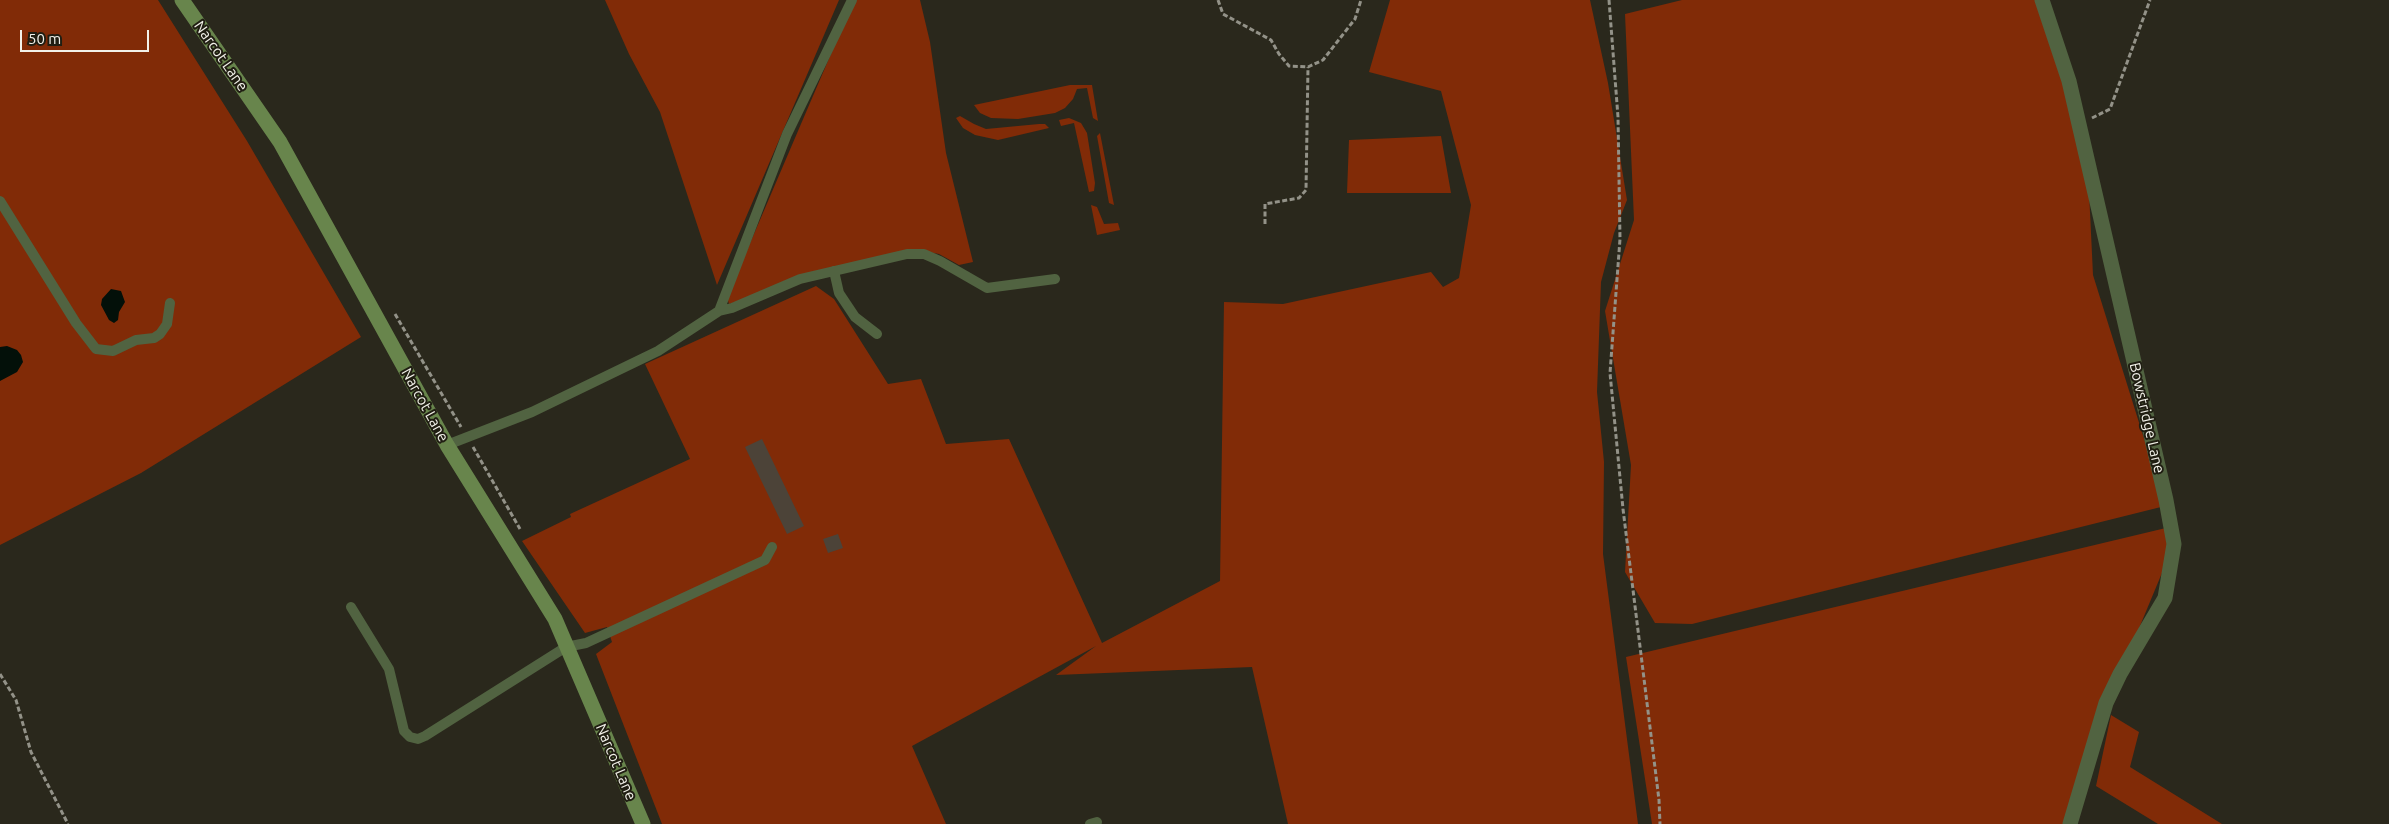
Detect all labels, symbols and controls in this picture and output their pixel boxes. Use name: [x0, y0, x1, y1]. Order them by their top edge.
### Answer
street label: Narcot Lane: [190, 18, 252, 94]
scale bar: [22, 20, 151, 52]
text: 50 m: [28, 30, 61, 47]
street label: Bowstridge Lane: [2126, 361, 2168, 475]
street label: Narcot Lane: [397, 365, 453, 445]
street label: Narcot Lane: [592, 721, 640, 803]

